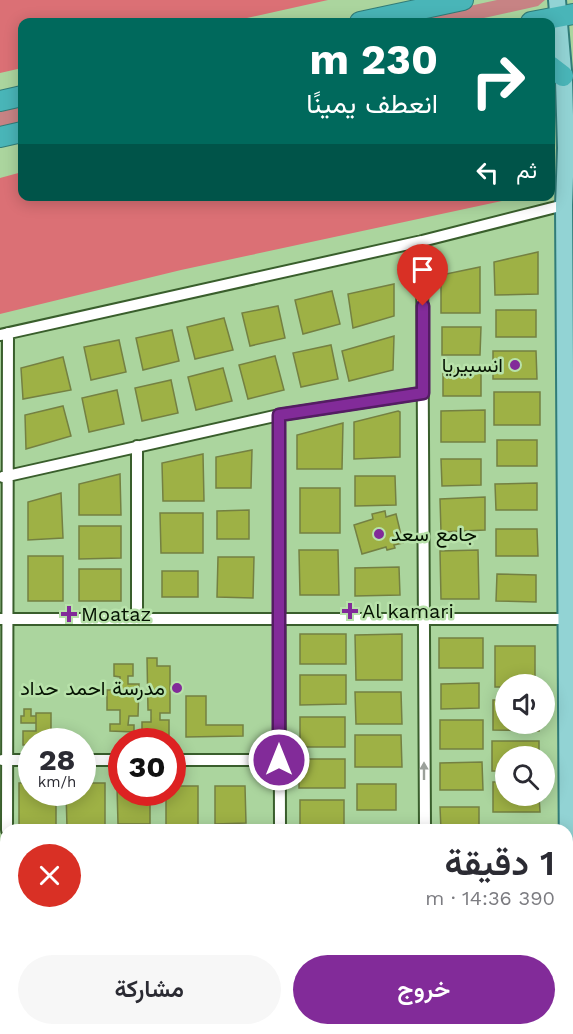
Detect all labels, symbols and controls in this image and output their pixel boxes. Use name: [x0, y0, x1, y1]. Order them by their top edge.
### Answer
text: 230 m: [309, 35, 438, 84]
icon: right: [459, 42, 537, 120]
text: انعطف يمينًا: [306, 88, 438, 120]
icon: left: [471, 156, 504, 189]
text: ثم: [516, 158, 537, 183]
pin: [397, 244, 448, 306]
icon: arrive: [406, 253, 439, 286]
place label: انسبيريا: [442, 353, 503, 378]
marker: انسبيريا: [508, 358, 522, 372]
place label: جامع سعد: [391, 522, 477, 548]
marker: جامع سعد: [372, 527, 386, 541]
place label: Al kamari: [362, 599, 454, 623]
place label: Moataz: [81, 602, 151, 626]
marker: Al kamari: [343, 604, 357, 618]
marker: Moataz: [62, 607, 76, 621]
map controls: [495, 674, 555, 806]
button: sound: [495, 674, 555, 734]
place label: مدرسة احمد حداد: [20, 676, 165, 701]
marker: مدرسة احمد حداد: [170, 681, 184, 695]
speed limit sign: 30: [108, 728, 186, 806]
position arrow: [247, 728, 311, 792]
text: 28: [39, 742, 75, 777]
button: search: [495, 746, 555, 806]
one-way arrow: [419, 762, 429, 781]
text: km/h: [38, 773, 76, 791]
text: 1 دقيقة: [444, 842, 555, 884]
button: close: [18, 844, 81, 907]
text: 390 m · 14:36: [425, 886, 555, 910]
button: مشاركة: [18, 955, 281, 1024]
button: خروج: [293, 955, 555, 1024]

